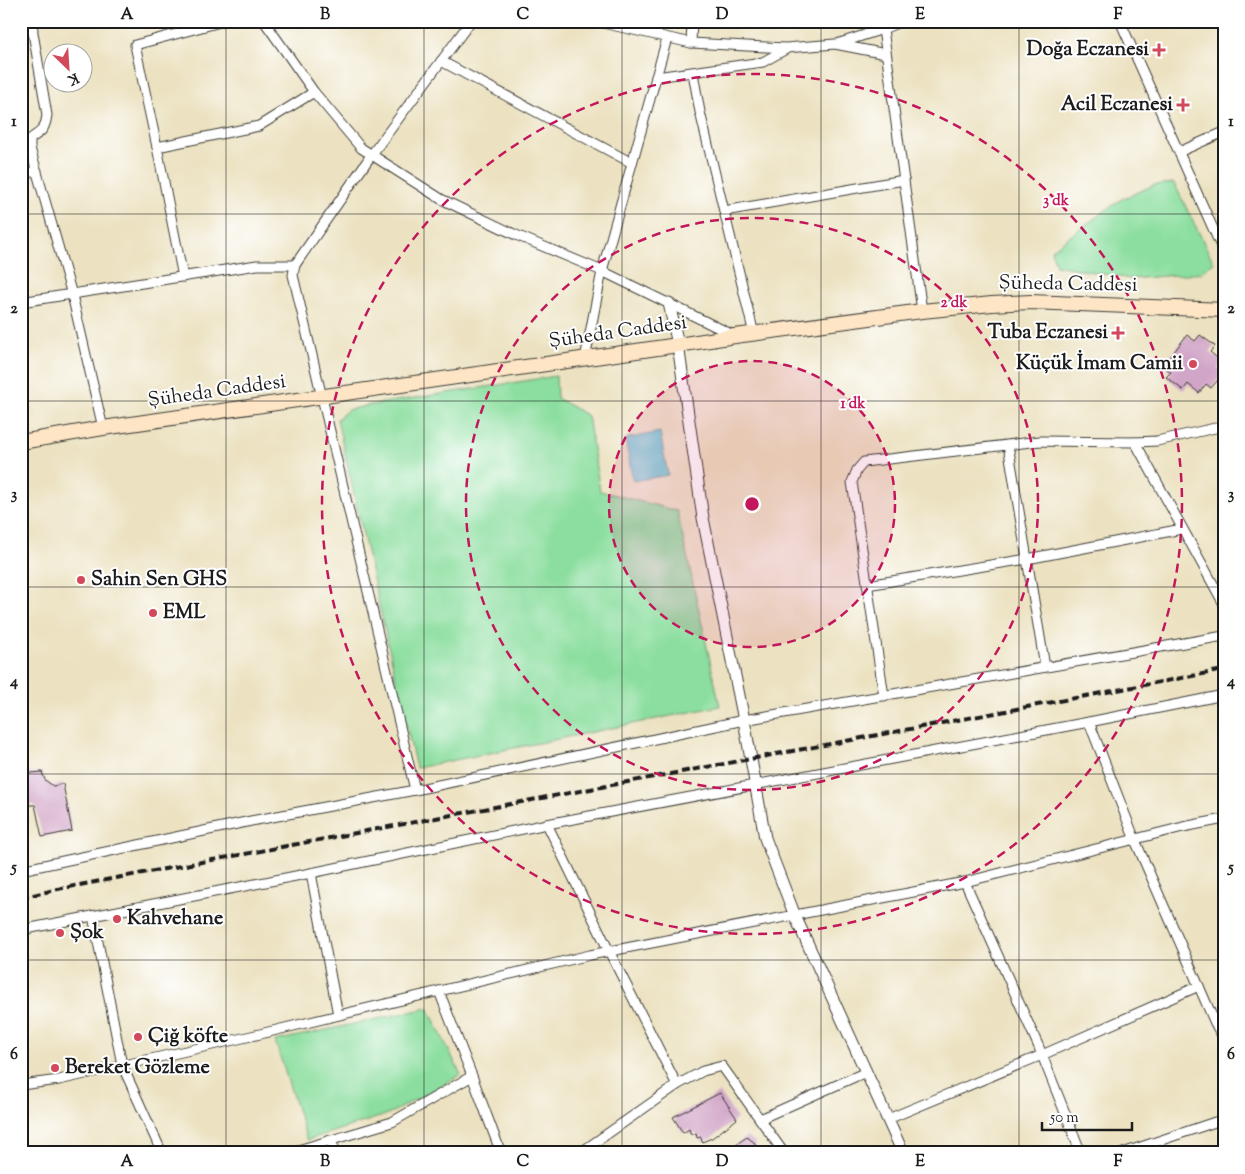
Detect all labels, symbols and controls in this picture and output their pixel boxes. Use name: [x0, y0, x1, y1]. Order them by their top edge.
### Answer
text: A: [121, 4, 134, 27]
text: B: [320, 4, 330, 27]
text: C: [517, 4, 530, 27]
text: D: [716, 4, 729, 27]
text: E: [915, 4, 925, 27]
text: F: [1114, 4, 1123, 27]
place label: Doğa Eczanesi: [1027, 36, 1149, 65]
north arrow: [42, 42, 92, 92]
marker: Doğa Eczanesi: [1153, 44, 1165, 56]
text: K: [63, 67, 81, 90]
place label: Acil Eczanesi: [1061, 91, 1173, 120]
marker: Acil Eczanesi: [1177, 99, 1189, 111]
text: 1: [11, 111, 17, 134]
text: 1: [1228, 111, 1234, 134]
text: 3 dk: [1043, 191, 1070, 212]
street label: Şüheda Caddesi: [998, 269, 1138, 301]
text: 2 dk: [940, 293, 968, 314]
text: 2: [10, 298, 18, 321]
text: 2: [1227, 298, 1235, 321]
street label: Şüheda Caddesi: [547, 309, 689, 357]
place label: Tuba Eczanesi: [988, 319, 1108, 348]
marker: Tuba Eczanesi: [1112, 327, 1124, 339]
place label: Küçük İmam Camii: [1016, 349, 1183, 379]
marker: Küçük İmam Camii: [1187, 358, 1199, 370]
street label: Şüheda Caddesi: [146, 368, 288, 416]
text: 1 dk: [840, 394, 866, 415]
text: 3: [11, 484, 18, 507]
text: 3: [1228, 484, 1235, 507]
centre of rings: [743, 495, 761, 513]
place label: Sahin Sen GHS: [91, 566, 227, 595]
marker: Sahin Sen GHS: [75, 574, 87, 586]
place label: EML: [163, 599, 206, 628]
marker: EML: [147, 607, 159, 619]
text: 4: [9, 671, 18, 694]
text: 4: [1226, 671, 1235, 694]
text: 5: [9, 857, 17, 880]
text: 5: [1226, 857, 1234, 880]
place label: Kahvehane: [127, 905, 223, 934]
marker: Kahvehane: [111, 913, 123, 925]
place label: Şok: [70, 919, 104, 948]
marker: Şok: [54, 927, 66, 939]
place label: Çiğ köfte: [148, 1023, 228, 1052]
marker: Çiğ köfte: [132, 1031, 144, 1043]
text: 6: [10, 1044, 18, 1067]
text: 6: [1227, 1044, 1235, 1067]
place label: Bereket Gözleme: [65, 1054, 210, 1083]
marker: Bereket Gözleme: [49, 1062, 61, 1074]
scale bar: [1042, 1099, 1132, 1131]
text: 50 m: [1049, 1108, 1079, 1129]
text: A: [121, 1151, 134, 1174]
text: B: [320, 1151, 330, 1174]
text: C: [517, 1151, 530, 1174]
text: D: [716, 1151, 729, 1174]
text: E: [915, 1151, 925, 1174]
text: F: [1114, 1151, 1123, 1174]

